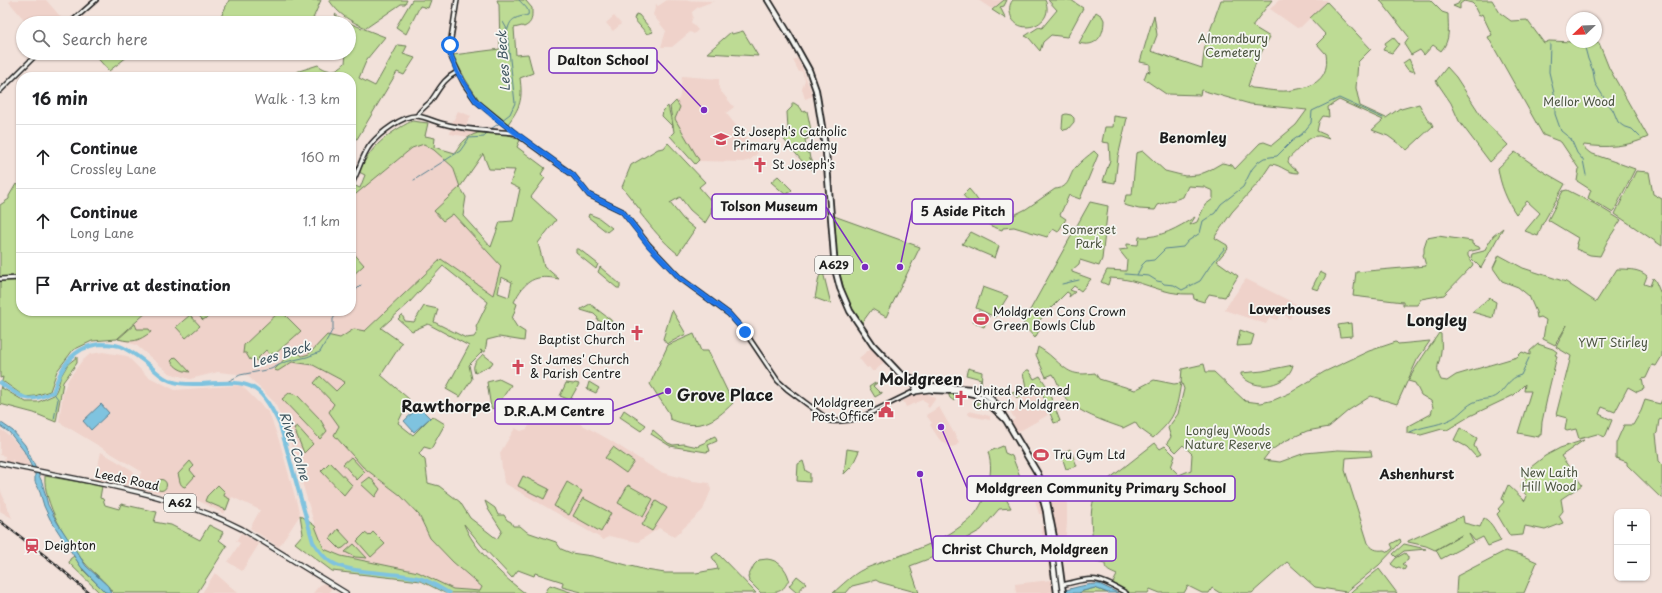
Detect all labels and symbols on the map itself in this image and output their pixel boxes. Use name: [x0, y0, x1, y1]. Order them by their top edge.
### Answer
north arrow: [1566, 12, 1602, 48]
water label: Lees Beck: [491, 29, 514, 92]
park label: Almondbury Cemetery: [1198, 29, 1268, 61]
route start: [441, 36, 459, 54]
callout: Dalton School: [549, 48, 657, 73]
text: Dalton School: [557, 50, 649, 69]
park label: Mellor Wood: [1543, 92, 1615, 110]
place label: St Joseph's Catholic Primary Academy: [733, 122, 847, 154]
district label: Benomley: [1159, 127, 1227, 148]
school or university icon: St Joseph's Catholic Primary Academy: [712, 130, 730, 148]
place label: St Joseph's: [772, 155, 835, 173]
church icon: St Joseph's: [751, 156, 769, 174]
callout: Tolson Museum: [712, 194, 826, 219]
text: Tolson Museum: [720, 196, 818, 215]
callout: 5 Aside Pitch: [912, 199, 1013, 224]
text: 5 Aside Pitch: [920, 201, 1006, 220]
park label: Somerset Park: [1062, 220, 1116, 252]
road number: A629: [815, 256, 853, 274]
district label: Lowerhouses: [1249, 299, 1331, 318]
place label: Moldgreen Cons Crown Green Bowls Club: [993, 302, 1126, 334]
district label: Longley: [1407, 307, 1467, 331]
sports icon: Moldgreen Cons Crown Green Bowls Club: [972, 310, 990, 328]
place label: Dalton Baptist Church: [538, 316, 625, 348]
route end: [736, 323, 754, 341]
church icon: Dalton Baptist Church: [628, 324, 646, 342]
park label: YWT Stirley: [1578, 333, 1648, 351]
water label: Lees Beck: [249, 335, 314, 372]
place label: St James' Church & Parish Centre: [530, 350, 629, 382]
church icon: St James' Church & Parish Centre: [509, 358, 527, 376]
district label: Moldgreen: [879, 366, 963, 390]
place label: United Reformed Church Moldgreen: [973, 381, 1079, 413]
district label: Grove Place: [677, 382, 774, 406]
church icon: United Reformed Church Moldgreen: [952, 389, 970, 407]
district label: Rawthorpe: [401, 393, 491, 417]
place label: Moldgreen Post Office: [811, 393, 874, 425]
callout: D.R.A.M Centre: [495, 399, 613, 424]
text: D.R.A.M Centre: [503, 401, 605, 420]
public building icon: Moldgreen Post Office: [877, 401, 895, 419]
water label: River Colne: [275, 409, 316, 484]
park label: Longley Woods Nature Reserve: [1185, 421, 1271, 453]
place label: Tru Gym Ltd: [1053, 445, 1125, 463]
sports icon: Tru Gym Ltd: [1032, 446, 1050, 464]
street label: Leeds Road: [93, 463, 161, 495]
park label: New Laith Hill Wood: [1520, 463, 1578, 495]
district label: Ashenhurst: [1379, 464, 1454, 483]
callout: Moldgreen Community Primary School: [967, 476, 1235, 501]
text: Moldgreen Community Primary School: [976, 478, 1226, 497]
road number: A62: [164, 494, 196, 512]
place label: Deighton: [44, 536, 96, 554]
callout: Christ Church, Moldgreen: [933, 536, 1116, 561]
station icon: Deighton: [23, 537, 41, 555]
text: Christ Church, Moldgreen: [942, 539, 1108, 558]

